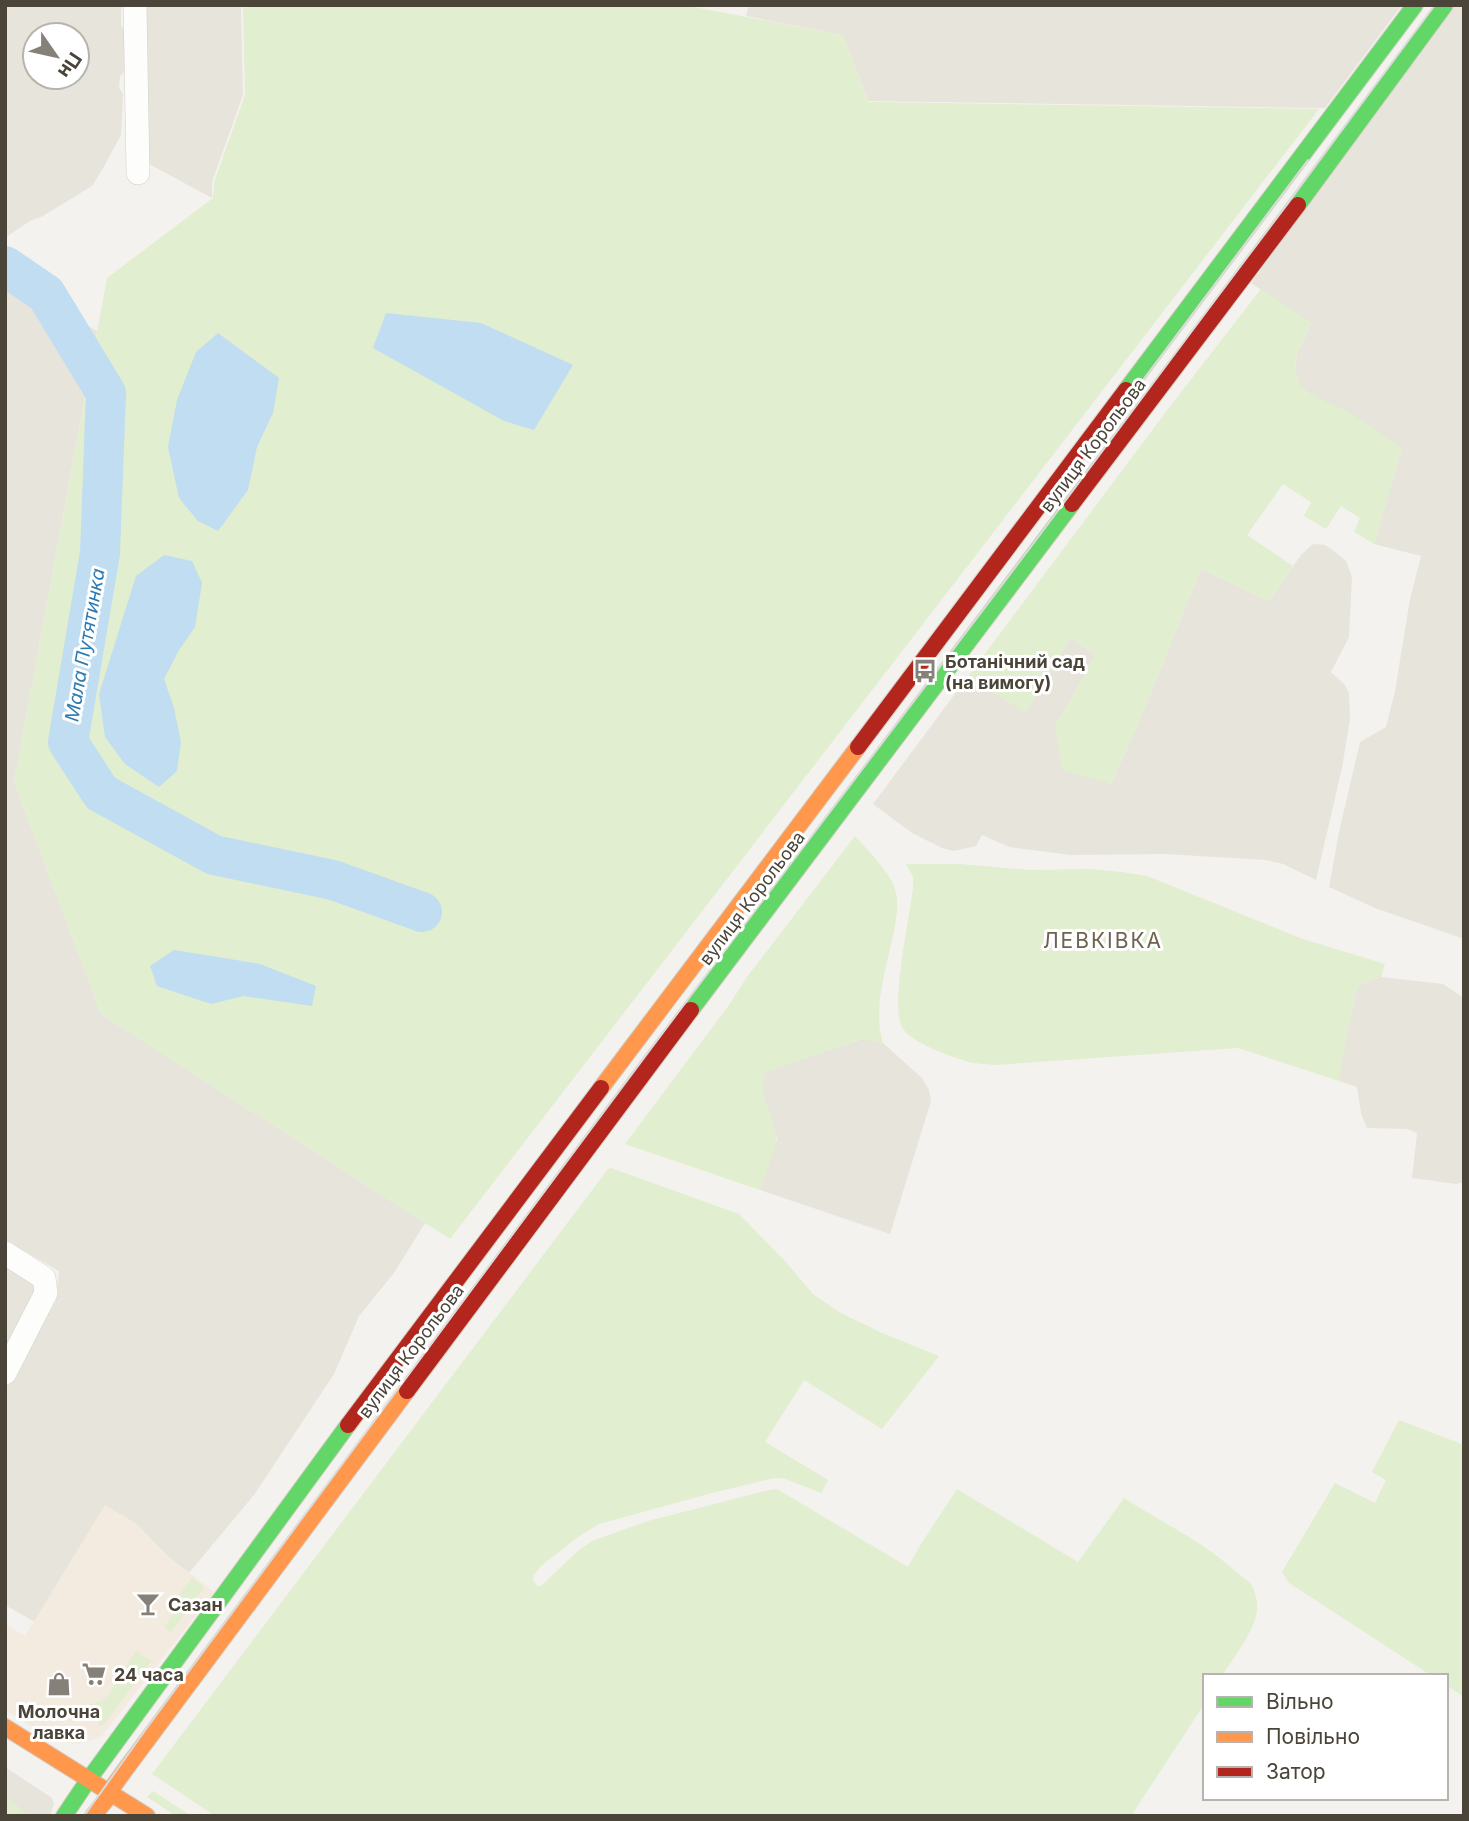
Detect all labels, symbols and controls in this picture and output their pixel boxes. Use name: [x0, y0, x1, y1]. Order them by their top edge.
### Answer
north arrow: [21, 21, 91, 91]
text: Пн: [53, 48, 86, 82]
street label: вулиця Корольова: [1036, 374, 1150, 516]
water label: Мала Путятинка: [60, 566, 110, 723]
place label: Ботанічний сад (на вимогу): [945, 651, 1085, 693]
bus stop icon: Ботанічний сад (на вимогу): [911, 657, 939, 685]
street label: вулиця Корольова: [695, 827, 809, 969]
district label: ЛЕВКІВКА: [1043, 928, 1163, 953]
street label: вулиця Корольова: [354, 1280, 468, 1422]
bar icon: Сазан: [134, 1590, 162, 1618]
place label: Сазан: [168, 1594, 223, 1615]
supermarket icon: 24 часа: [80, 1660, 108, 1688]
place label: 24 часа: [114, 1664, 184, 1685]
shop icon: Молочна лавка: [45, 1670, 73, 1698]
legend: [1203, 1674, 1448, 1800]
text: Вільно: [1266, 1689, 1334, 1714]
place label: Молочна лавка: [18, 1701, 100, 1743]
text: Повільно: [1266, 1724, 1360, 1749]
text: Затор: [1266, 1759, 1326, 1784]

